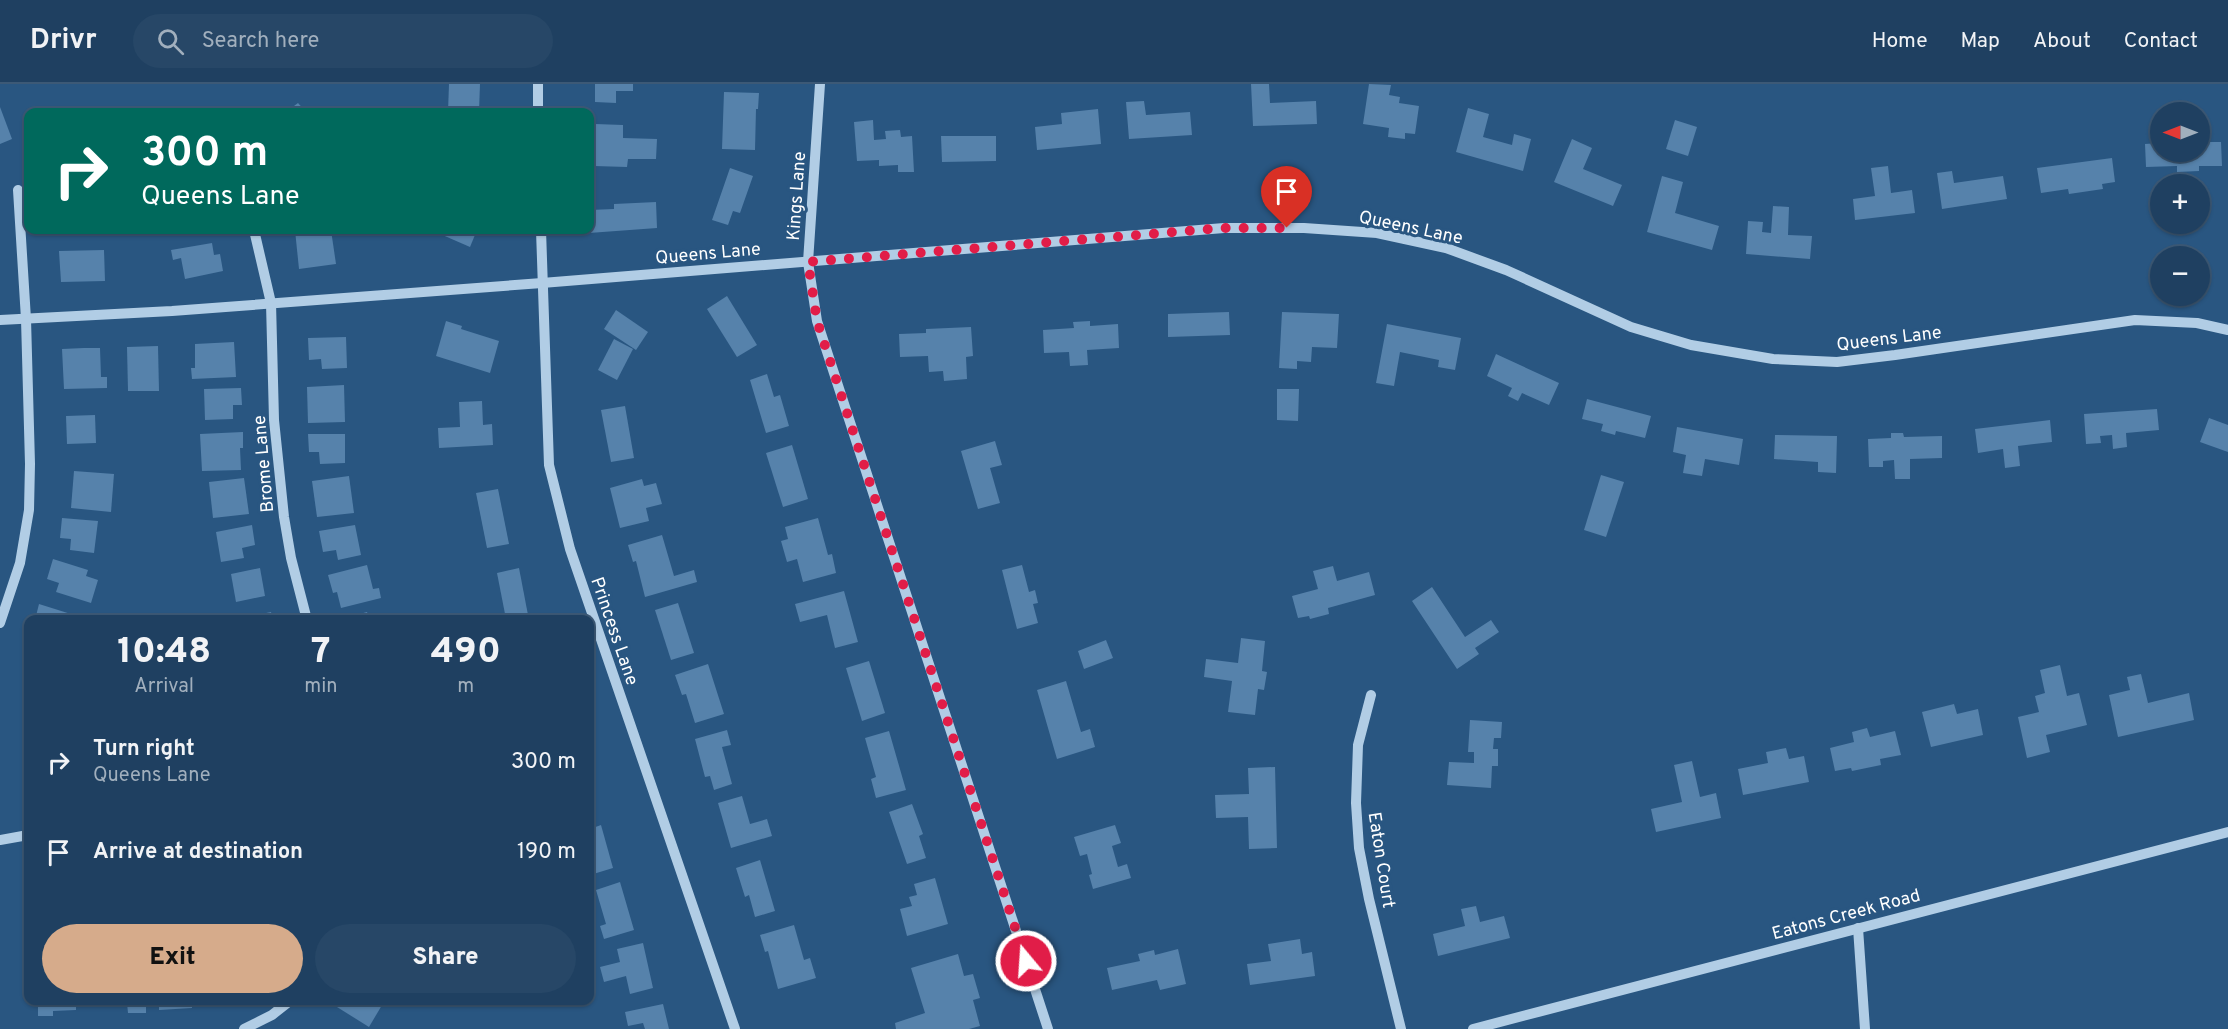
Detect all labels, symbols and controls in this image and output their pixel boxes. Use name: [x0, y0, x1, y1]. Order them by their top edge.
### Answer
search box: [133, 14, 553, 68]
text: Drivr: [30, 23, 97, 59]
icon: search: [154, 25, 187, 58]
text: Search here: [202, 28, 319, 55]
text: Home: [1872, 28, 1928, 55]
text: Map: [1961, 28, 2000, 55]
text: About: [2033, 28, 2091, 55]
text: Contact: [2124, 28, 2198, 55]
north arrow: [2150, 102, 2210, 162]
map controls: [2150, 102, 2210, 306]
text: 300 m: [141, 128, 268, 181]
icon: right: [42, 132, 120, 210]
street label: Kings Lane: [783, 151, 812, 242]
pin: [1261, 166, 1312, 228]
button: +: [2150, 174, 2210, 234]
icon: arrive: [1270, 175, 1303, 208]
text: Queens Lane: [141, 180, 300, 214]
street label: Queens Lane: [1357, 206, 1465, 251]
street label: Queens Lane: [654, 238, 762, 271]
button: −: [2150, 246, 2210, 306]
street label: Queens Lane: [1835, 322, 1943, 357]
street label: Brome Lane: [249, 414, 280, 513]
street label: Princess Lane: [584, 574, 643, 689]
text: 10:48: [117, 630, 211, 676]
text: 7: [311, 630, 331, 676]
text: 490: [431, 630, 501, 676]
text: Arrival: [134, 674, 194, 700]
text: min: [304, 674, 337, 700]
text: m: [457, 674, 474, 700]
text: Turn right: [93, 736, 195, 763]
icon: right: [42, 746, 75, 779]
text: 300 m: [511, 749, 576, 776]
text: Queens Lane: [93, 763, 210, 789]
street label: Eaton Court: [1362, 811, 1399, 910]
icon: arrive: [42, 836, 75, 869]
text: Arrive at destination: [93, 839, 303, 866]
text: 190 m: [517, 839, 576, 866]
street label: Eatons Creek Road: [1770, 885, 1923, 946]
button: Exit: [42, 924, 303, 993]
button: Share: [315, 924, 576, 993]
position arrow: [994, 929, 1058, 993]

